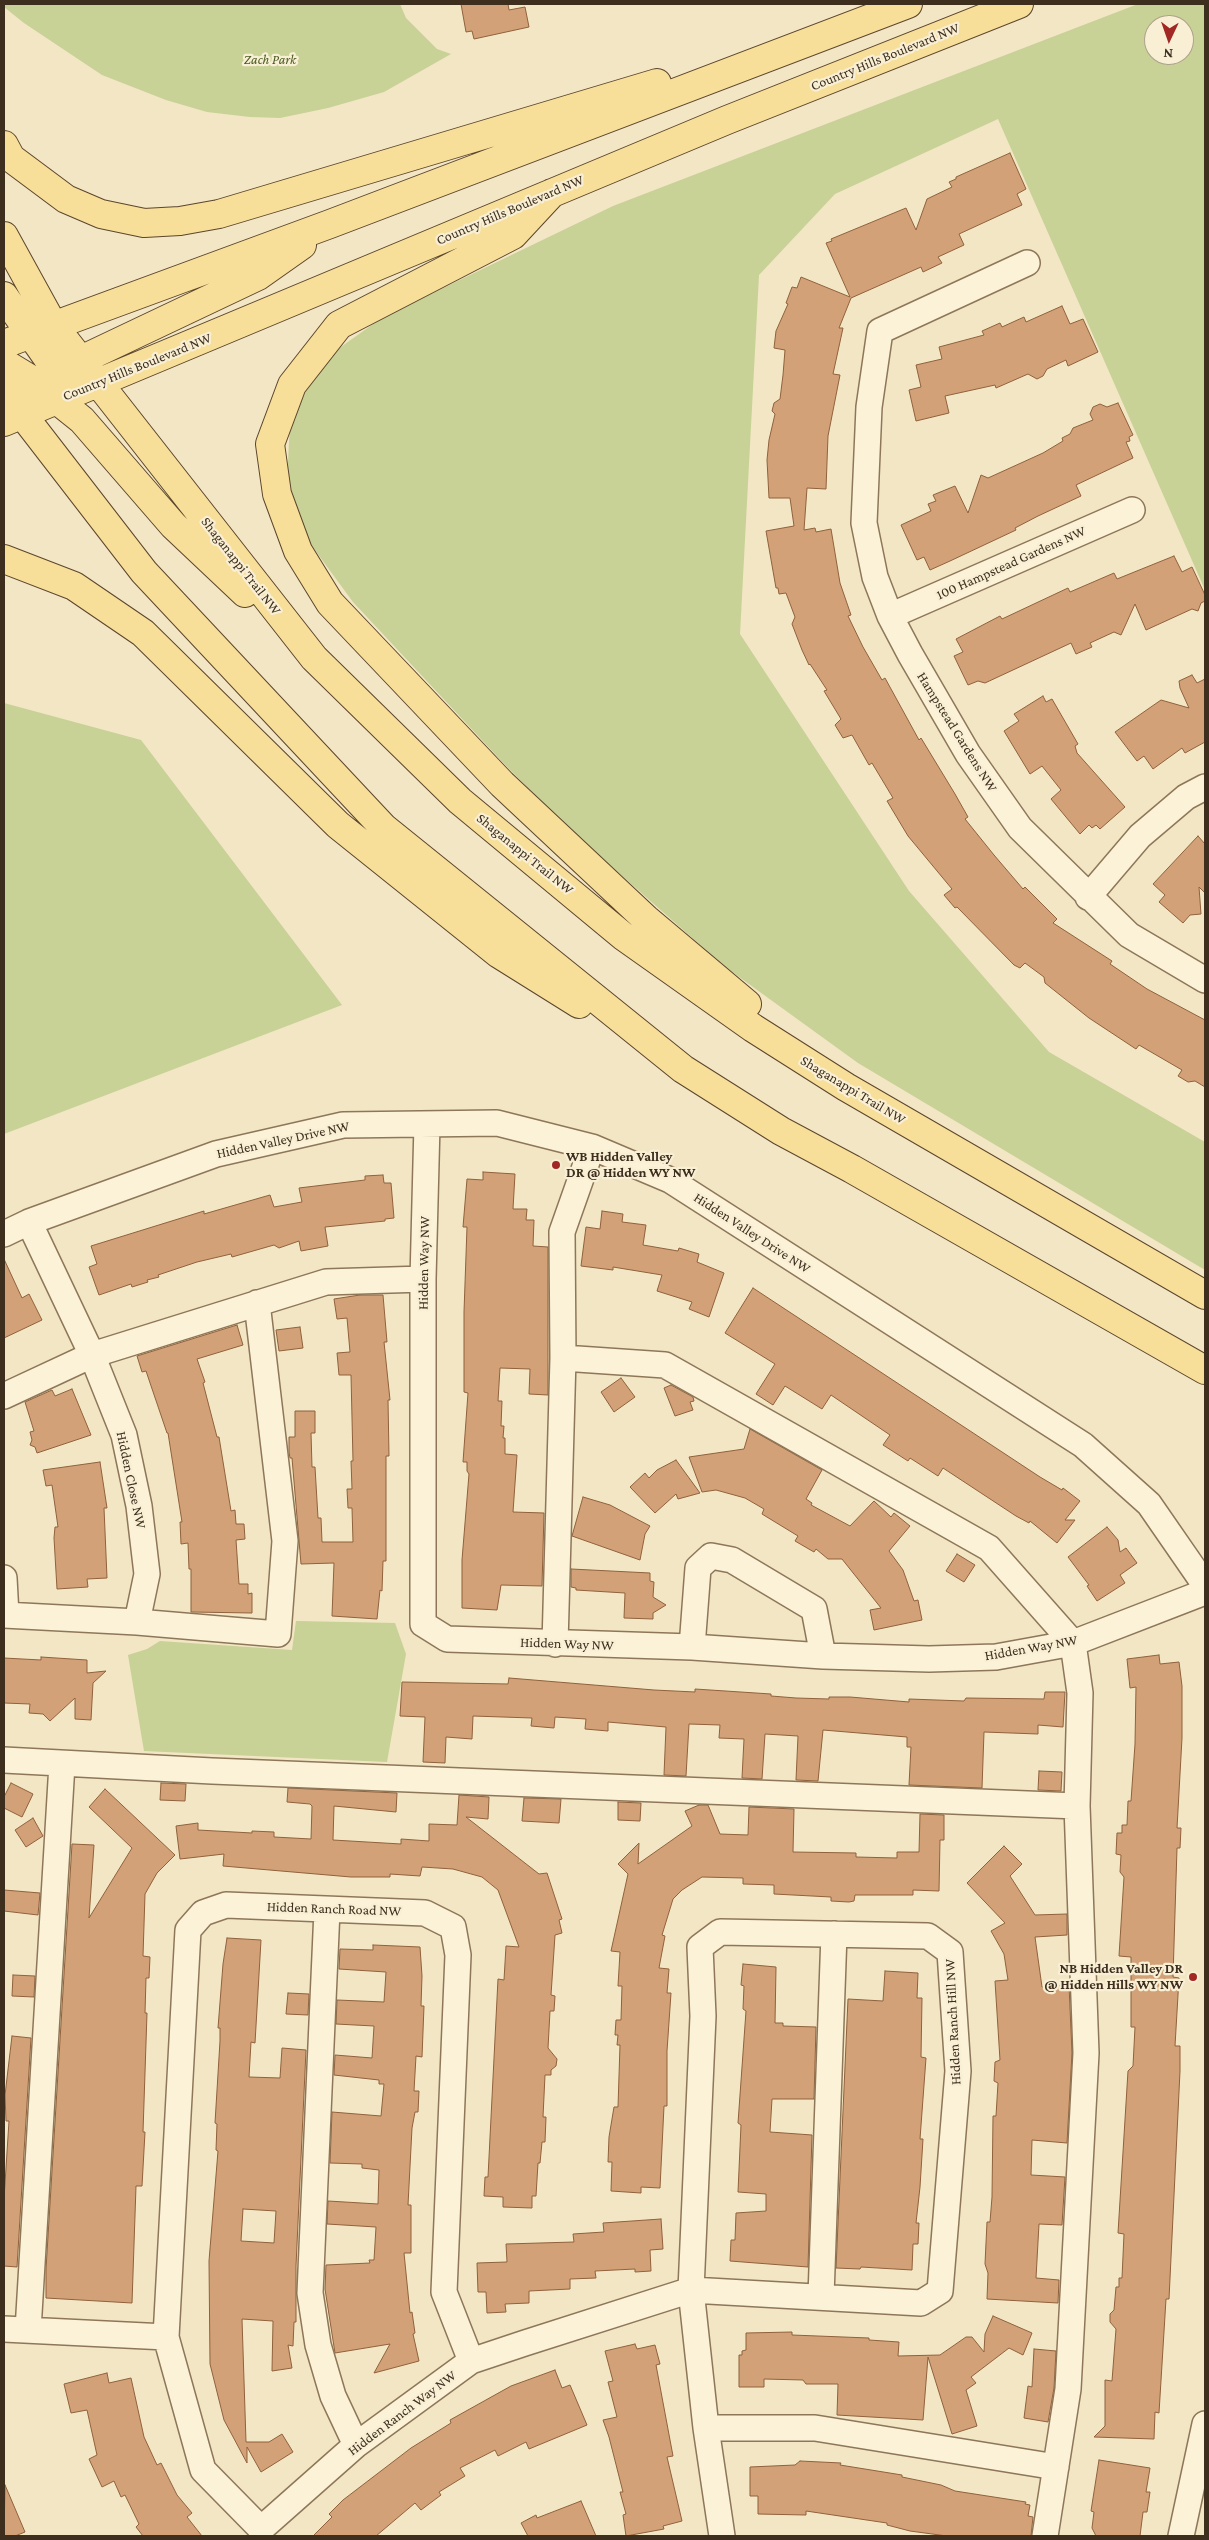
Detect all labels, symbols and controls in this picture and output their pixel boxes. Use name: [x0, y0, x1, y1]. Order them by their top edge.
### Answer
north arrow: [1144, 15, 1194, 65]
street label: Country Hills Boulevard NW: [808, 20, 962, 94]
text: N: [1163, 46, 1173, 62]
park label: Zach Park: [244, 52, 296, 68]
street label: Country Hills Boulevard NW: [434, 171, 586, 249]
street label: Country Hills Boulevard NW: [60, 330, 214, 404]
street label: Shaganappi Trail NW: [198, 514, 284, 618]
street label: 100 Hampstead Gardens NW: [934, 523, 1088, 603]
street label: Hampstead Gardens NW: [913, 669, 1001, 795]
street label: Shaganappi Trail NW: [473, 810, 577, 898]
street label: Shaganappi Trail NW: [797, 1052, 909, 1128]
street label: Hidden Valley Drive NW: [215, 1118, 351, 1162]
place label: WB Hidden Valley DR @ Hidden WY NW: [566, 1149, 695, 1182]
marker: WB Hidden Valley DR @ Hidden WY NW: [550, 1159, 562, 1171]
street label: Hidden Valley Drive NW: [691, 1189, 813, 1277]
street label: Hidden Way NW: [415, 1216, 433, 1310]
street label: Hidden Close NW: [112, 1430, 150, 1530]
street label: Hidden Way NW: [983, 1632, 1079, 1664]
street label: Hidden Way NW: [520, 1634, 614, 1654]
street label: Hidden Ranch Road NW: [266, 1898, 402, 1920]
street label: Hidden Ranch Hill NW: [941, 1958, 965, 2086]
place label: NB Hidden Valley DR @ Hidden Hills WY NW: [1044, 1961, 1183, 1994]
marker: NB Hidden Valley DR @ Hidden Hills WY NW: [1187, 1971, 1199, 1983]
street label: Hidden Ranch Way NW: [345, 2367, 459, 2459]

